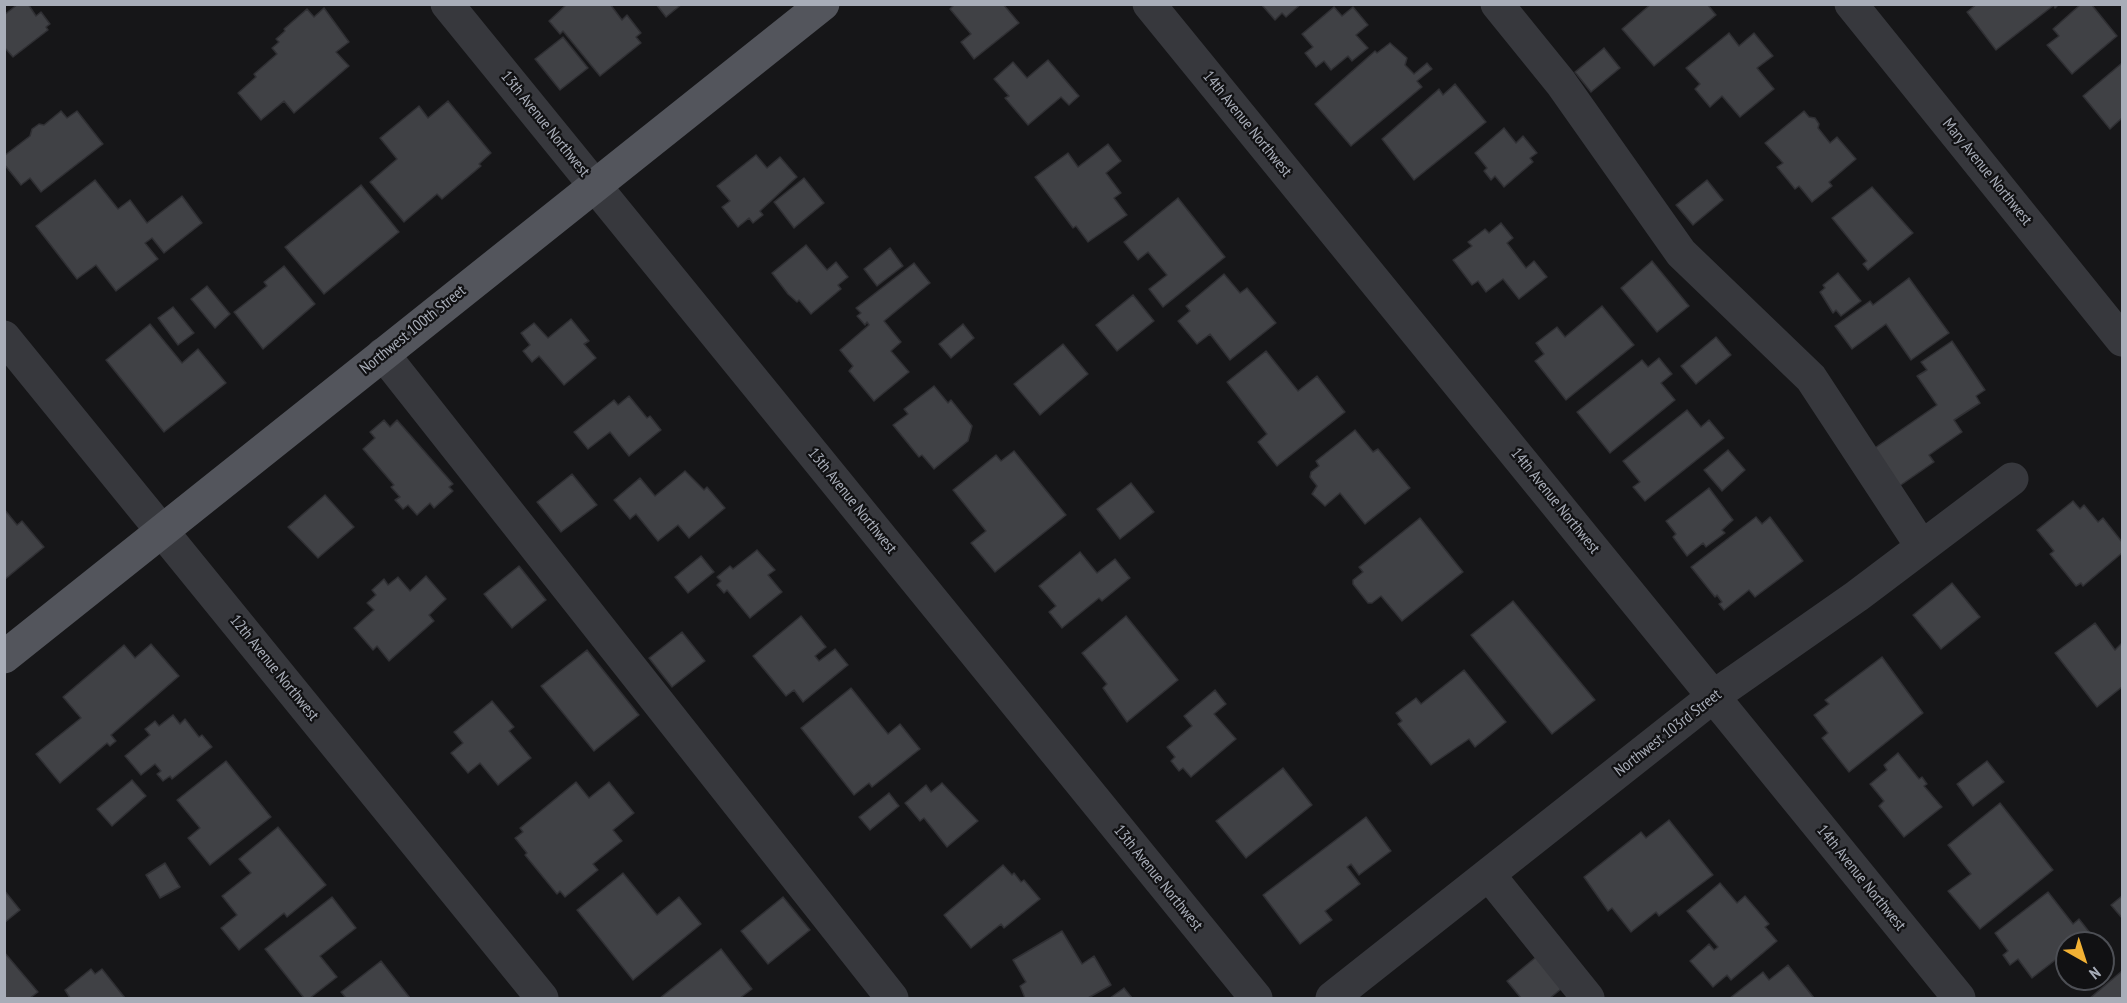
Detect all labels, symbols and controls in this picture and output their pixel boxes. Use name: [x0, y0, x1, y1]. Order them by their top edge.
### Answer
street label: 13th Avenue Northwest: [496, 67, 594, 181]
street label: 14th Avenue Northwest: [1198, 67, 1296, 181]
street label: Mary Avenue Northwest: [1938, 115, 2036, 229]
street label: Northwest 100th Street: [356, 282, 470, 378]
street label: 13th Avenue Northwest: [803, 444, 901, 558]
street label: 14th Avenue Northwest: [1506, 444, 1604, 558]
street label: 12th Avenue Northwest: [225, 611, 323, 725]
street label: Northwest 103rd Street: [1611, 685, 1725, 781]
street label: 13th Avenue Northwest: [1109, 821, 1207, 935]
street label: 14th Avenue Northwest: [1812, 821, 1910, 935]
north arrow: [2055, 931, 2115, 991]
text: N: [2085, 963, 2105, 984]

